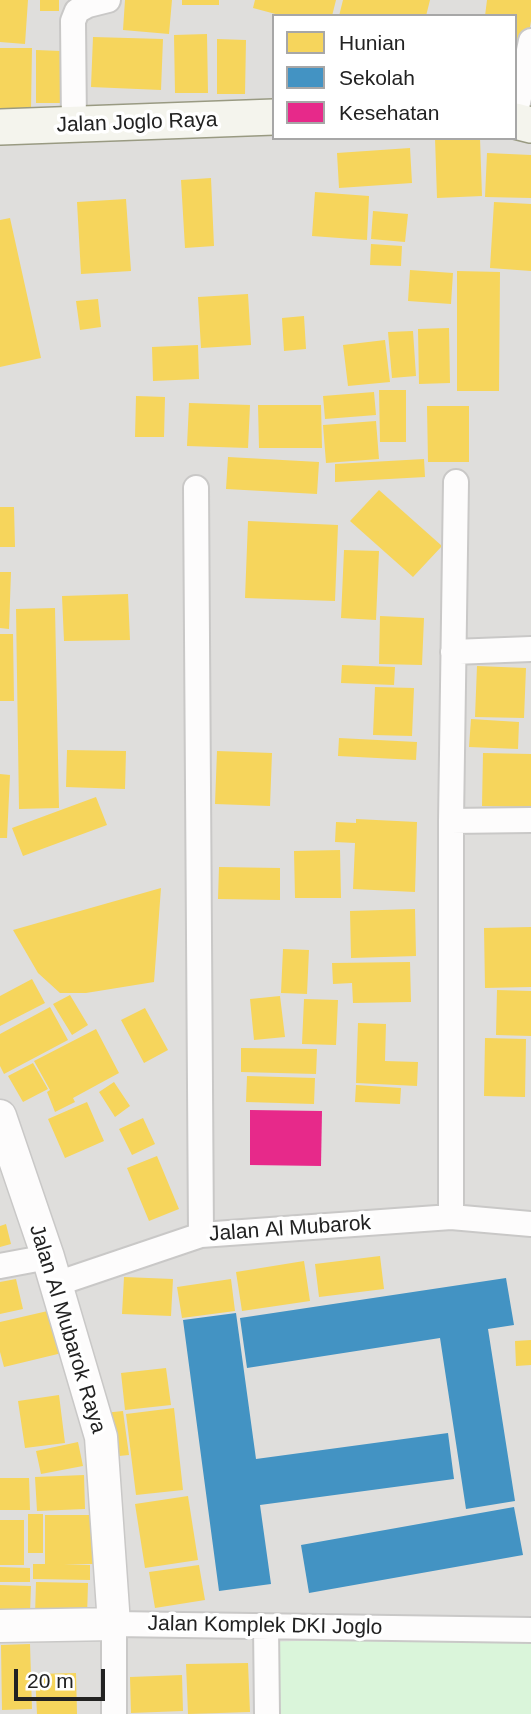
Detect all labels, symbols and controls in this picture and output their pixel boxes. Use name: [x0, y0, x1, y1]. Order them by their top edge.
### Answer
legend: [272, 14, 517, 140]
text: Hunian: [339, 31, 406, 54]
text: Sekolah: [339, 66, 415, 89]
text: Kesehatan: [339, 101, 439, 124]
street label: Jalan Joglo Raya: [56, 108, 218, 138]
street label: Jalan Al Mubarok: [208, 1211, 372, 1247]
street label: Jalan Al Mubarok Raya: [23, 1222, 111, 1436]
street label: Jalan Komplek DKI Joglo: [147, 1611, 383, 1641]
scale bar: [18, 1654, 108, 1698]
text: 20 m: [27, 1669, 74, 1692]

